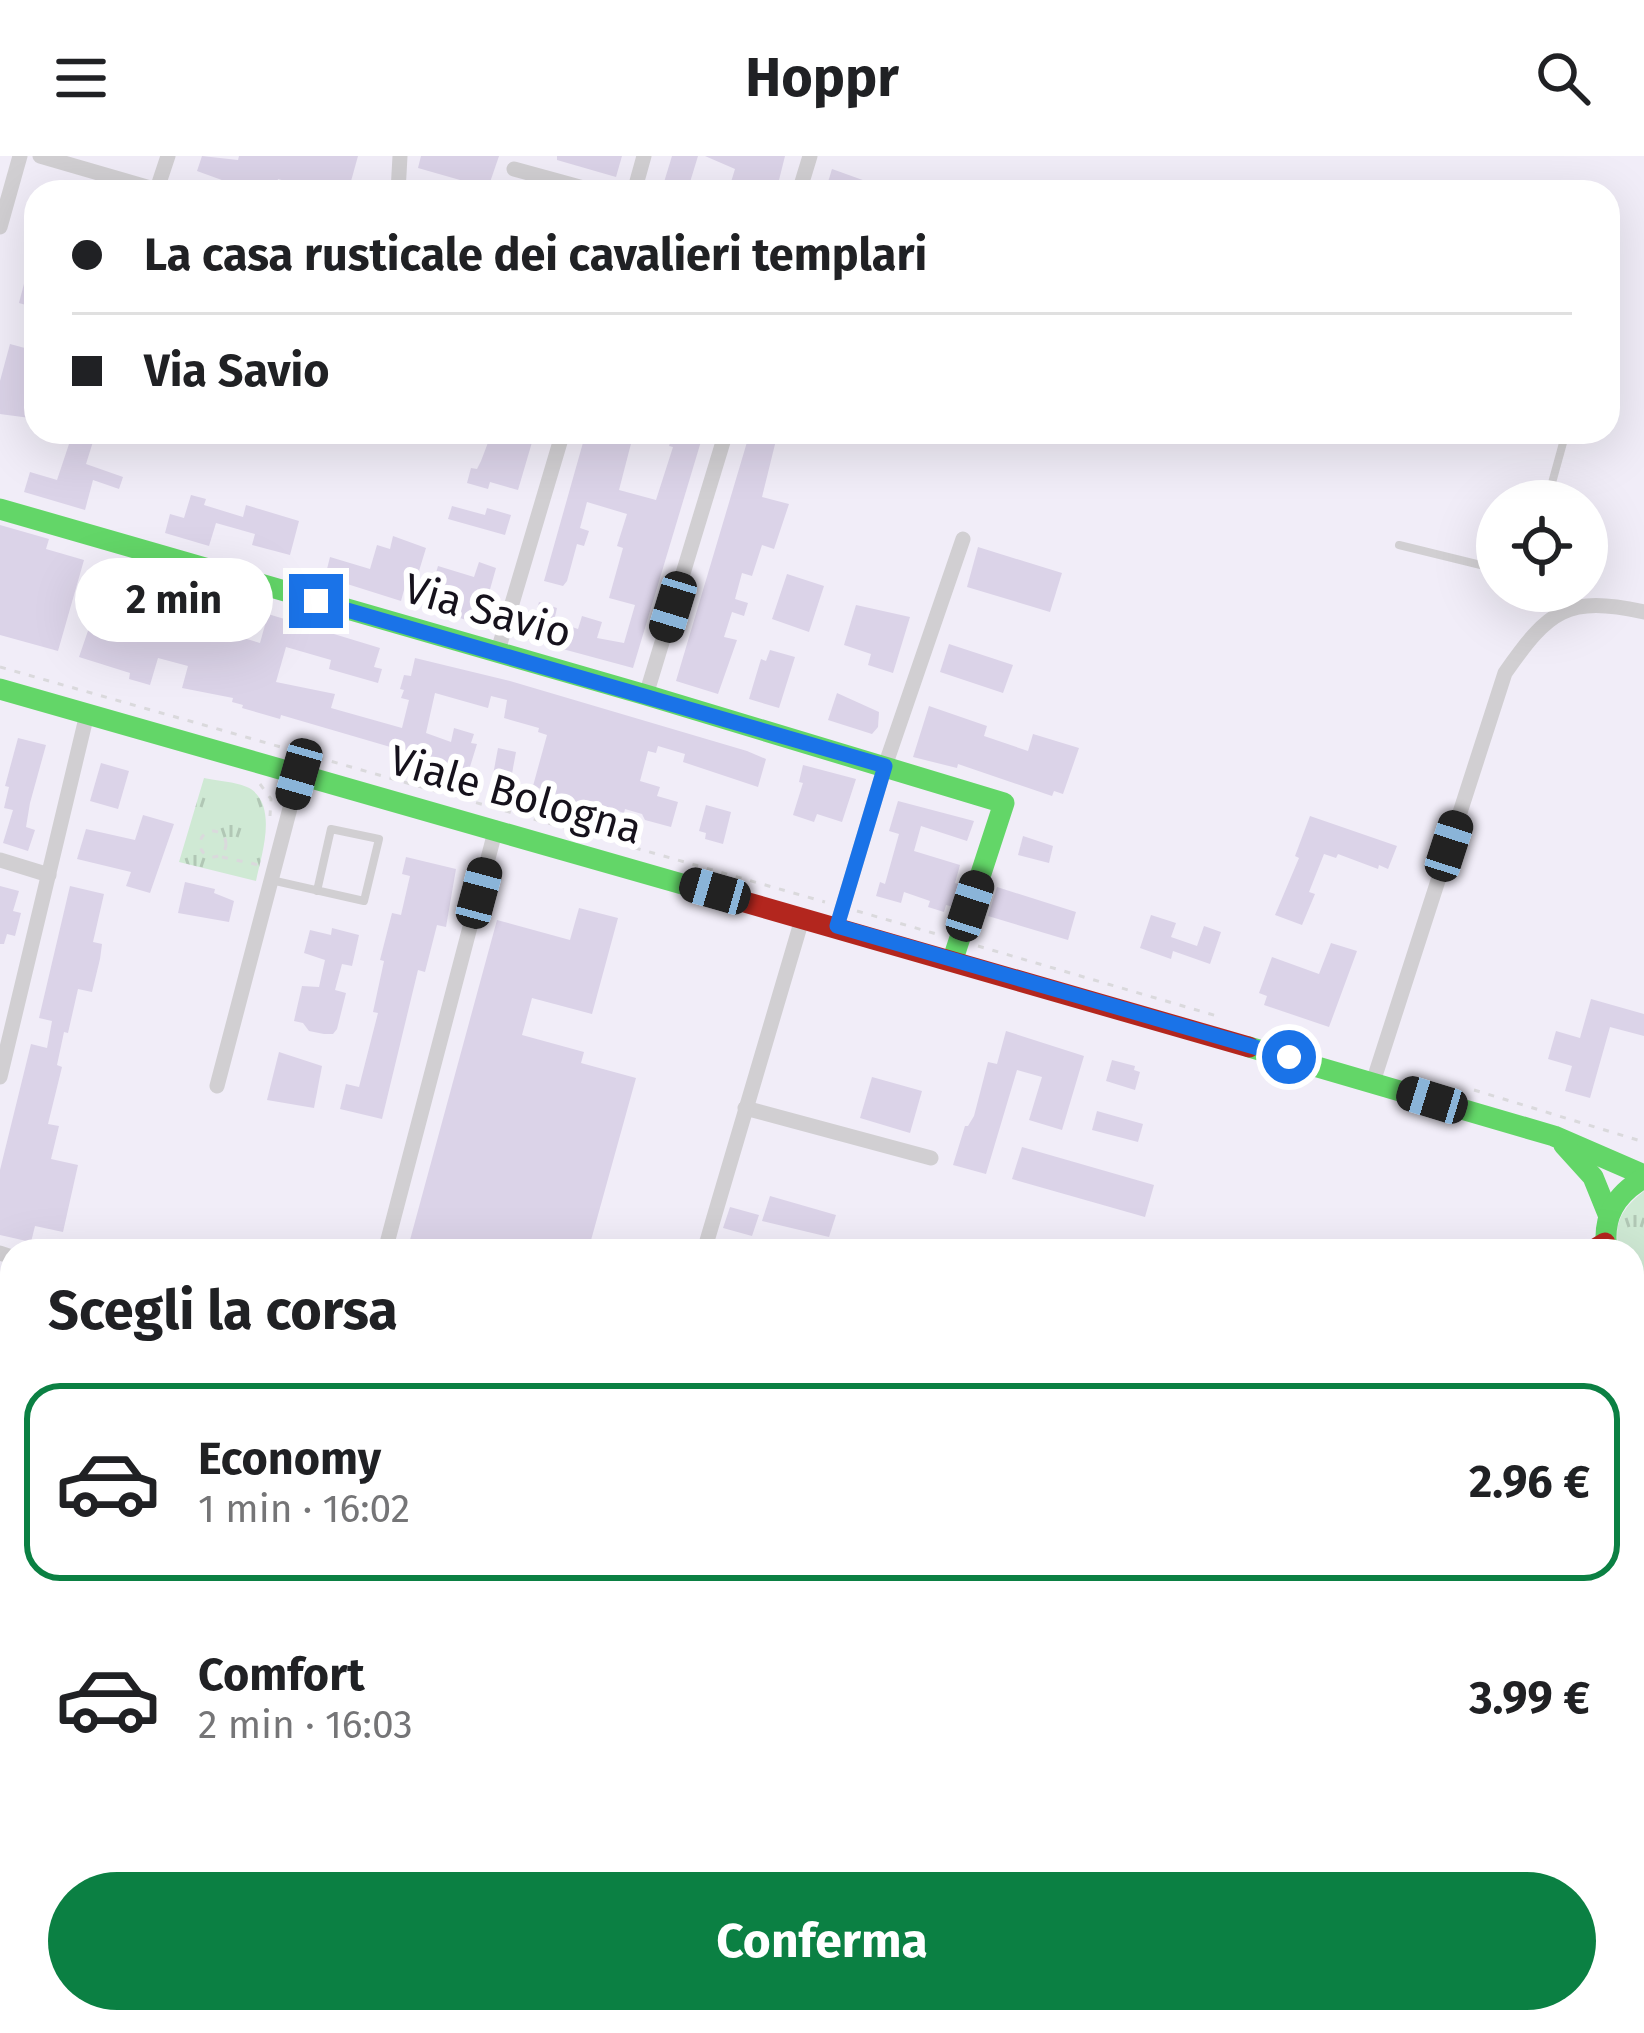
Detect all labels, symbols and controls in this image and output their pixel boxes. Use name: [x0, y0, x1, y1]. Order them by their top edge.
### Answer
icon: menu: [48, 45, 114, 111]
icon: search: [1530, 45, 1596, 111]
text: Hoppr: [745, 46, 899, 110]
text: La casa rusticale dei cavalieri templari: [144, 228, 927, 282]
text: Via Savio: [144, 344, 329, 398]
map controls: [1476, 480, 1608, 612]
button: locate: [1476, 480, 1608, 612]
callout: 2 min: [76, 559, 274, 643]
street label: Via Savio: [398, 563, 577, 659]
car: [645, 567, 701, 647]
route end: [289, 574, 343, 628]
text: 2 min: [126, 577, 222, 623]
car: [272, 734, 326, 814]
street label: Viale Bologna: [384, 735, 647, 855]
car: [1421, 806, 1477, 886]
car: [452, 854, 506, 932]
car: [675, 864, 755, 918]
car: [942, 866, 998, 946]
route start: [1262, 1030, 1316, 1084]
car: [1392, 1072, 1472, 1128]
text: Scegli la corsa: [48, 1279, 398, 1343]
icon: car: [54, 1428, 162, 1536]
text: Economy: [198, 1432, 381, 1486]
text: 2.96 €: [1469, 1455, 1590, 1509]
text: 1 min · 16:02: [198, 1486, 410, 1532]
icon: car: [54, 1644, 162, 1752]
text: Comfort: [198, 1648, 365, 1702]
text: 3.99 €: [1469, 1671, 1590, 1725]
text: 2 min · 16:03: [198, 1702, 413, 1748]
button: Conferma: [48, 1872, 1596, 2010]

